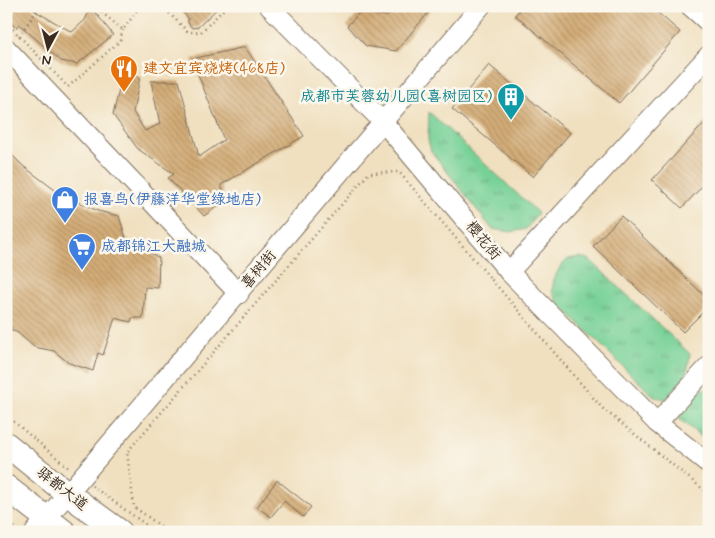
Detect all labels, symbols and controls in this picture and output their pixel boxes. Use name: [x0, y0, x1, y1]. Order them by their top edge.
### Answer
north arrow: [22, 22, 72, 72]
text: N: [41, 50, 52, 69]
restaurant icon: 建文宜宾烧烤(468店): [109, 54, 139, 93]
place label: 建文宜宾烧烤(468店): [143, 59, 286, 79]
building icon: 成都市芙蓉幼儿园(喜树园区): [496, 82, 526, 121]
place label: 成都市芙蓉幼儿园(喜树园区): [300, 87, 493, 107]
shop icon: 报喜鸟(伊藤洋华堂绿地店): [50, 185, 80, 224]
place label: 报喜鸟(伊藤洋华堂绿地店): [84, 190, 261, 210]
street label: 樱花街: [461, 217, 505, 265]
supermarket icon: 成都锦江大融城: [67, 232, 97, 271]
place label: 成都锦江大融城: [101, 237, 206, 257]
street label: 喜树街: [237, 246, 281, 294]
street label: 驿都大道: [32, 463, 92, 515]

